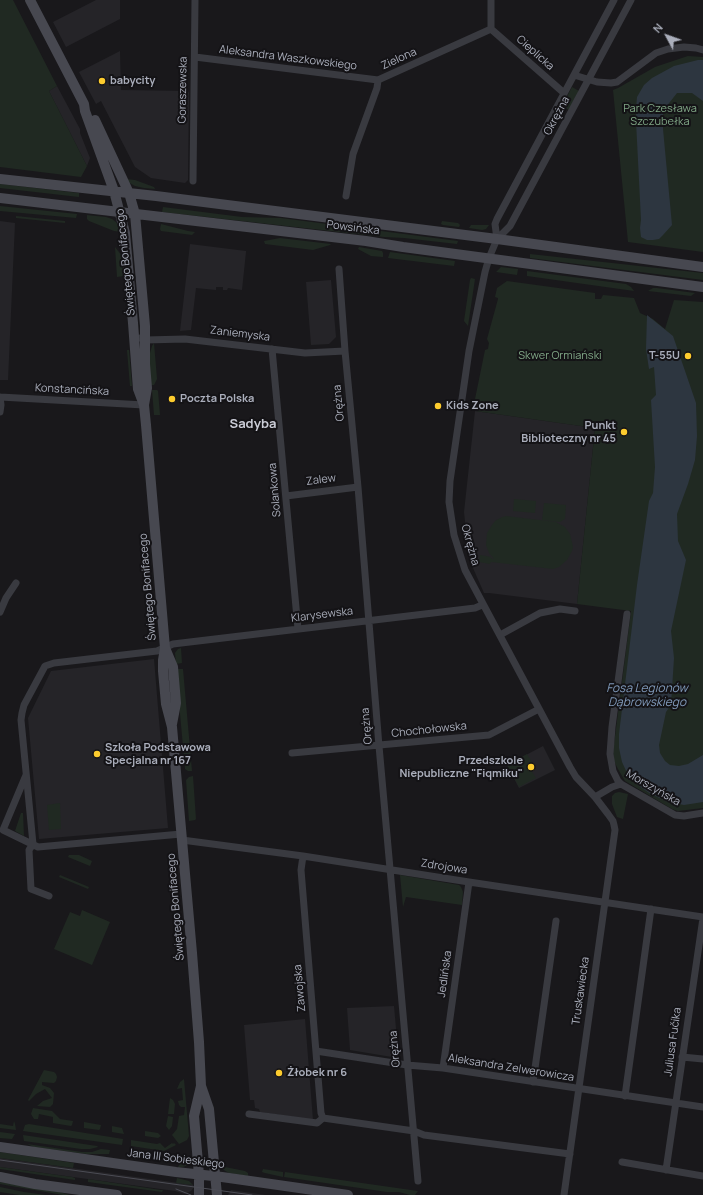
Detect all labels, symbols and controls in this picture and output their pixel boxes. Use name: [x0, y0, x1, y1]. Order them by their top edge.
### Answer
north arrow: [647, 16, 687, 56]
text: N: [649, 20, 666, 36]
street label: Cieplicka: [513, 33, 557, 73]
street label: Aleksandra Waszkowskiego: [218, 43, 358, 73]
street label: Zielona: [379, 45, 419, 73]
street label: Goraszewska: [176, 56, 190, 124]
place label: babycity: [110, 74, 155, 88]
marker: babycity: [97, 76, 107, 86]
street label: Okrężna: [541, 94, 573, 138]
park label: Park Czesława Szczubełka: [623, 102, 697, 128]
street label: Świętego Bonifacego: [114, 208, 138, 316]
street label: Powsińska: [326, 218, 380, 238]
street label: Zaniemyska: [209, 324, 271, 344]
park label: Skwer Ormiański: [518, 349, 602, 363]
place label: T-55U: [649, 349, 680, 363]
marker: T-55U: [683, 351, 693, 361]
street label: Konstancińska: [35, 381, 109, 399]
street label: Orężna: [331, 384, 347, 422]
place label: Poczta Polska: [180, 392, 254, 406]
marker: Poczta Polska: [167, 394, 177, 404]
place label: Kids Zone: [446, 399, 499, 413]
marker: Kids Zone: [433, 401, 443, 411]
district label: Sadyba: [230, 416, 276, 432]
place label: Punkt Biblioteczny nr 45: [521, 419, 616, 445]
marker: Punkt Biblioteczny nr 45: [619, 427, 629, 437]
street label: Solankowa: [266, 462, 284, 518]
street label: Zalew: [305, 472, 337, 488]
street label: Okrężna: [458, 523, 482, 567]
street label: Świętego Bonifacego: [137, 533, 159, 641]
street label: Klarysewska: [290, 605, 354, 625]
water label: Fosa Legionów Dąbrowskiego: [606, 682, 688, 710]
street label: Orężna: [359, 707, 375, 745]
street label: Chochołowska: [391, 719, 467, 741]
place label: Szkoła Podstawowa Specjalna nr 167: [105, 741, 211, 767]
marker: Szkoła Podstawowa Specjalna nr 167: [92, 749, 102, 759]
place label: Przedszkole Niepubliczne "Fiqmiku": [399, 754, 523, 780]
marker: Przedszkole Niepubliczne "Fiqmiku": [526, 762, 536, 772]
street label: Morszyńska: [623, 767, 683, 809]
street label: Świętego Bonifacego: [165, 853, 187, 961]
street label: Zdrojowa: [420, 857, 468, 877]
street label: Jedlińska: [435, 950, 455, 998]
street label: Truskawiecka: [570, 956, 592, 1026]
street label: Zawojska: [291, 964, 309, 1012]
street label: Juliusa Fučíka: [662, 1007, 684, 1077]
street label: Orężna: [387, 1030, 403, 1068]
street label: Aleksandra Zelwerowicza: [447, 1052, 575, 1084]
place label: Żłobek nr 6: [287, 1066, 347, 1080]
marker: Żłobek nr 6: [274, 1068, 284, 1078]
street label: Jana III Sobieskiego: [127, 1146, 225, 1172]

